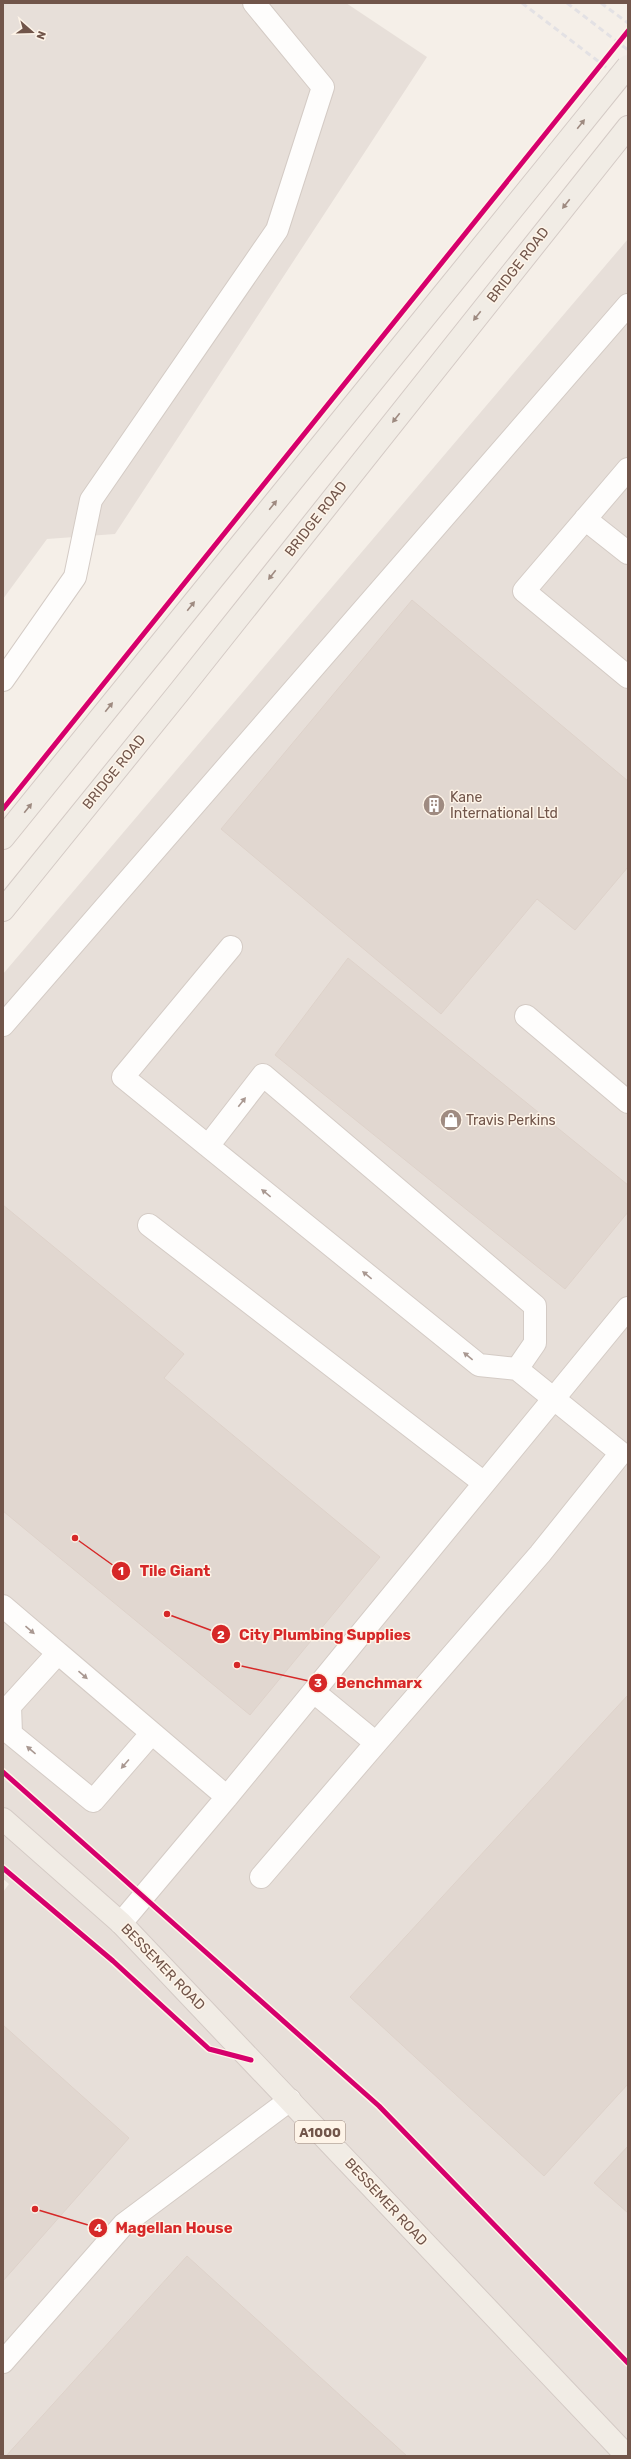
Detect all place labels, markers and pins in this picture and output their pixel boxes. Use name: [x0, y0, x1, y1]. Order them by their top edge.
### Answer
place label: Kane International Ltd: [450, 789, 558, 822]
building icon: Kane International Ltd: [421, 792, 447, 818]
shop icon: Travis Perkins: [438, 1107, 464, 1133]
place label: Travis Perkins: [466, 1112, 556, 1129]
callout: Tile Giant: [111, 1557, 218, 1584]
callout: City Plumbing Supplies: [211, 1621, 419, 1648]
callout: Benchmarx: [308, 1670, 430, 1697]
callout: Magellan House: [88, 2215, 241, 2242]

